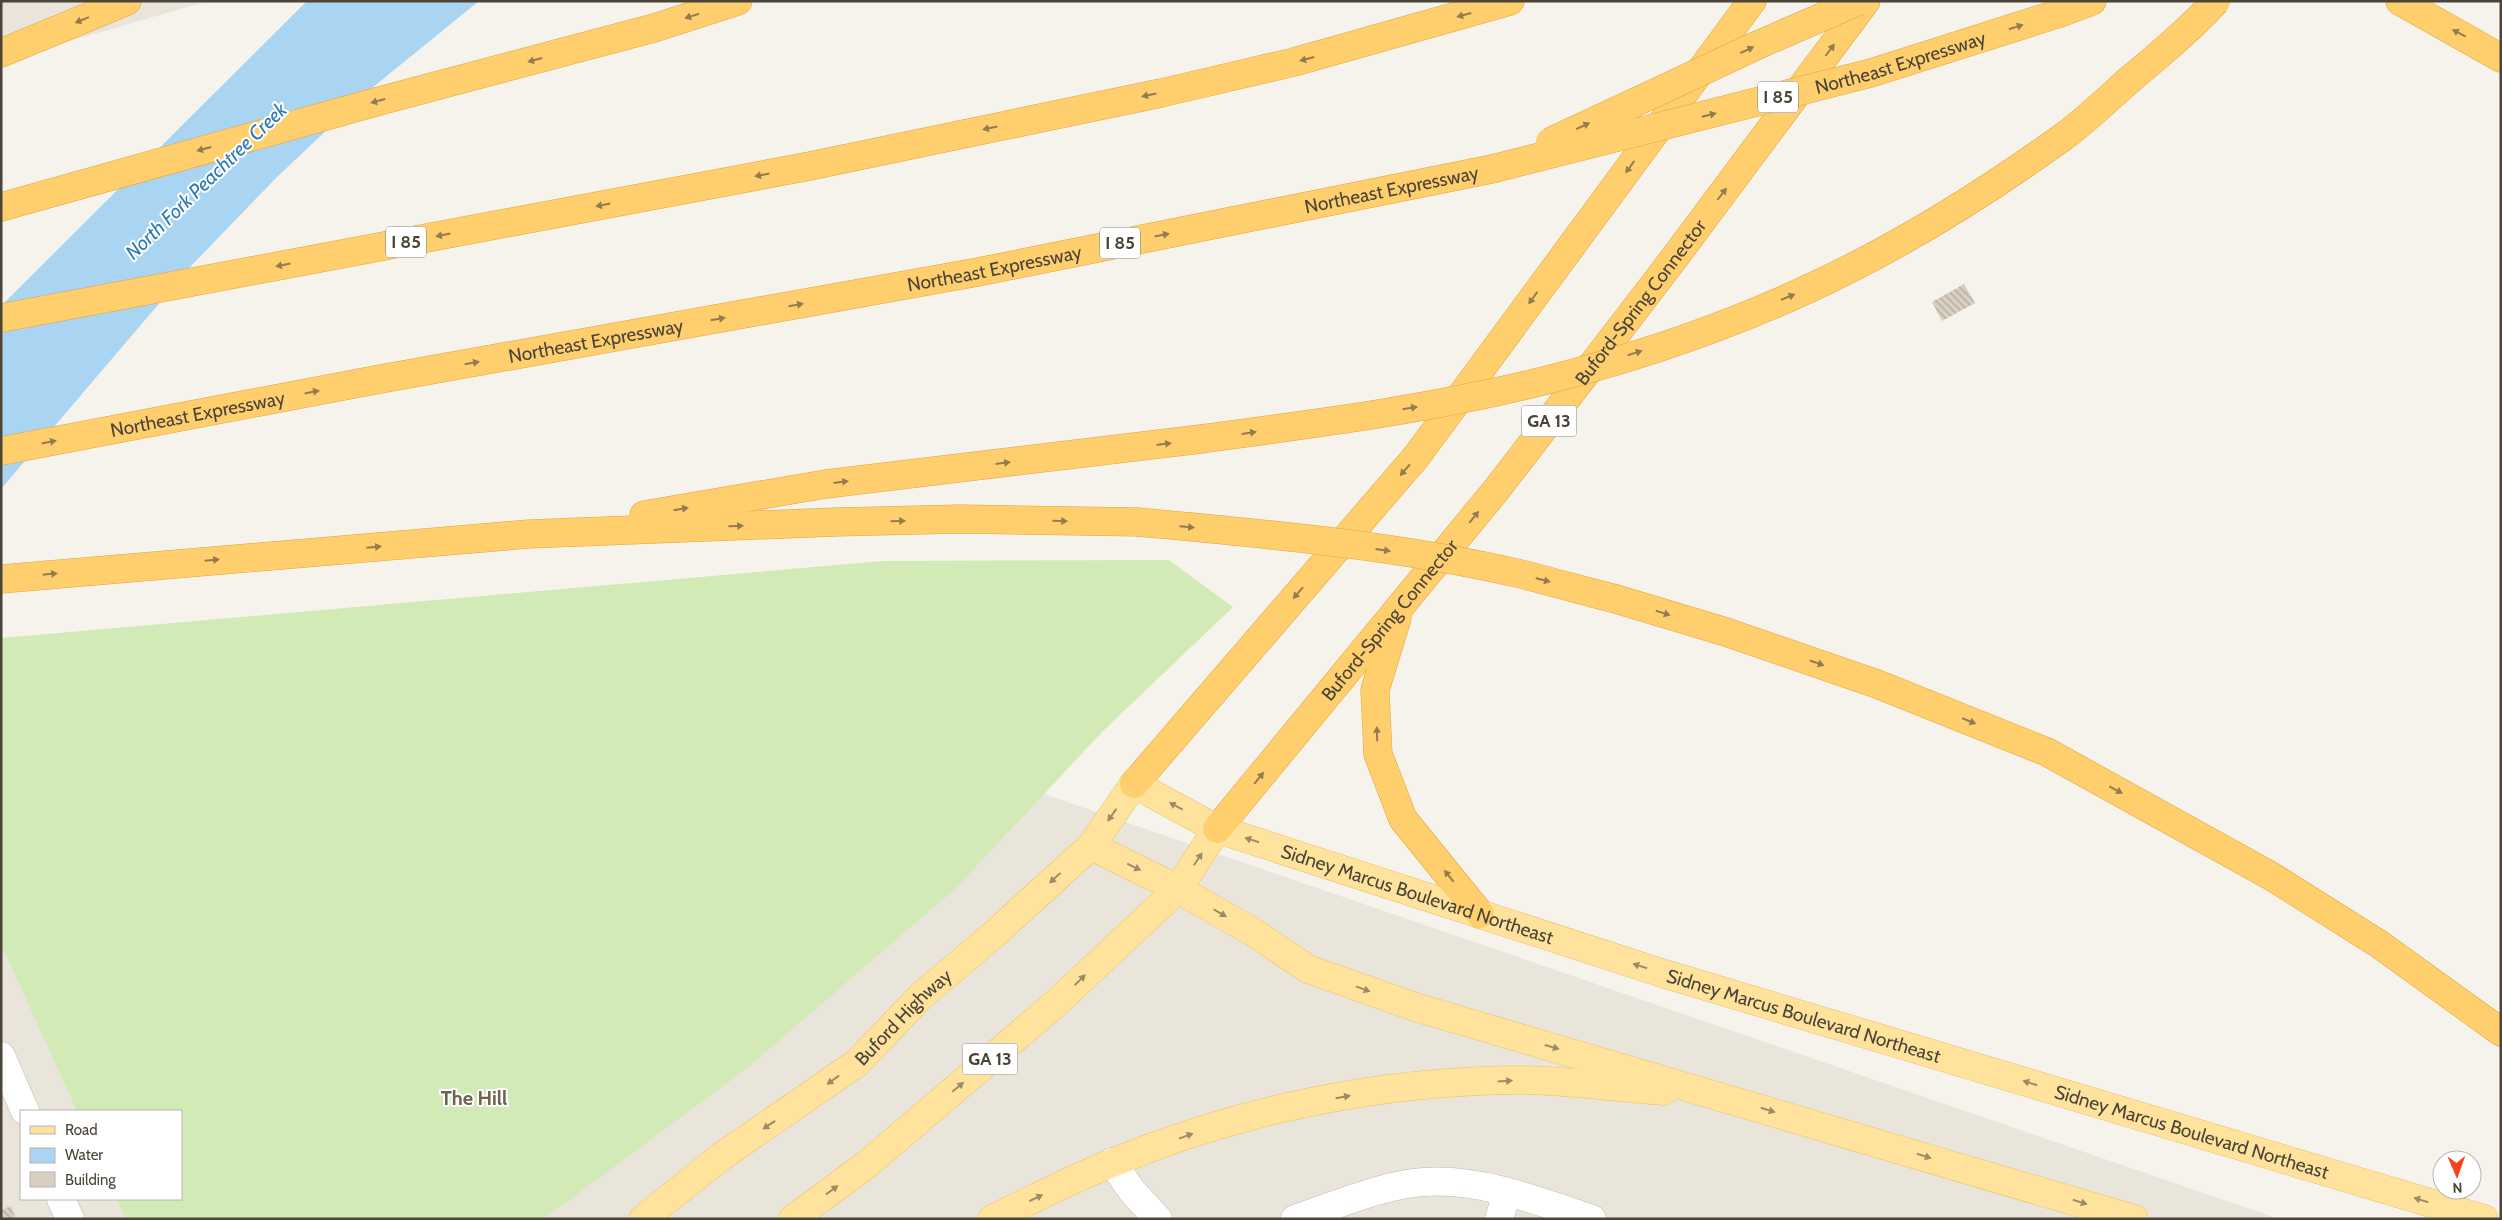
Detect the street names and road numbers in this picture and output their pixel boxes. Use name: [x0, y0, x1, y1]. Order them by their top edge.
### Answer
street label: Northeast Expressway: [1812, 26, 1989, 99]
road number: I 85: [1758, 81, 1798, 112]
street label: Northeast Expressway: [1302, 161, 1481, 218]
street label: Buford-Spring Connector: [1570, 215, 1711, 390]
road number: I 85: [386, 226, 426, 258]
road number: I 85: [1100, 228, 1140, 258]
street label: Northeast Expressway: [905, 240, 1084, 296]
street label: Northeast Expressway: [507, 314, 686, 368]
street label: Northeast Expressway: [108, 386, 287, 442]
road number: GA 13: [1522, 406, 1576, 436]
street label: Buford-Spring Connector: [1317, 535, 1463, 705]
street label: Sidney Marcus Boulevard Northeast: [1278, 840, 1557, 949]
street label: Buford Highway: [850, 964, 957, 1070]
street label: Sidney Marcus Boulevard Northeast: [1664, 964, 1944, 1068]
road number: GA 13: [962, 1044, 1018, 1074]
street label: Sidney Marcus Boulevard Northeast: [2052, 1080, 2332, 1184]

